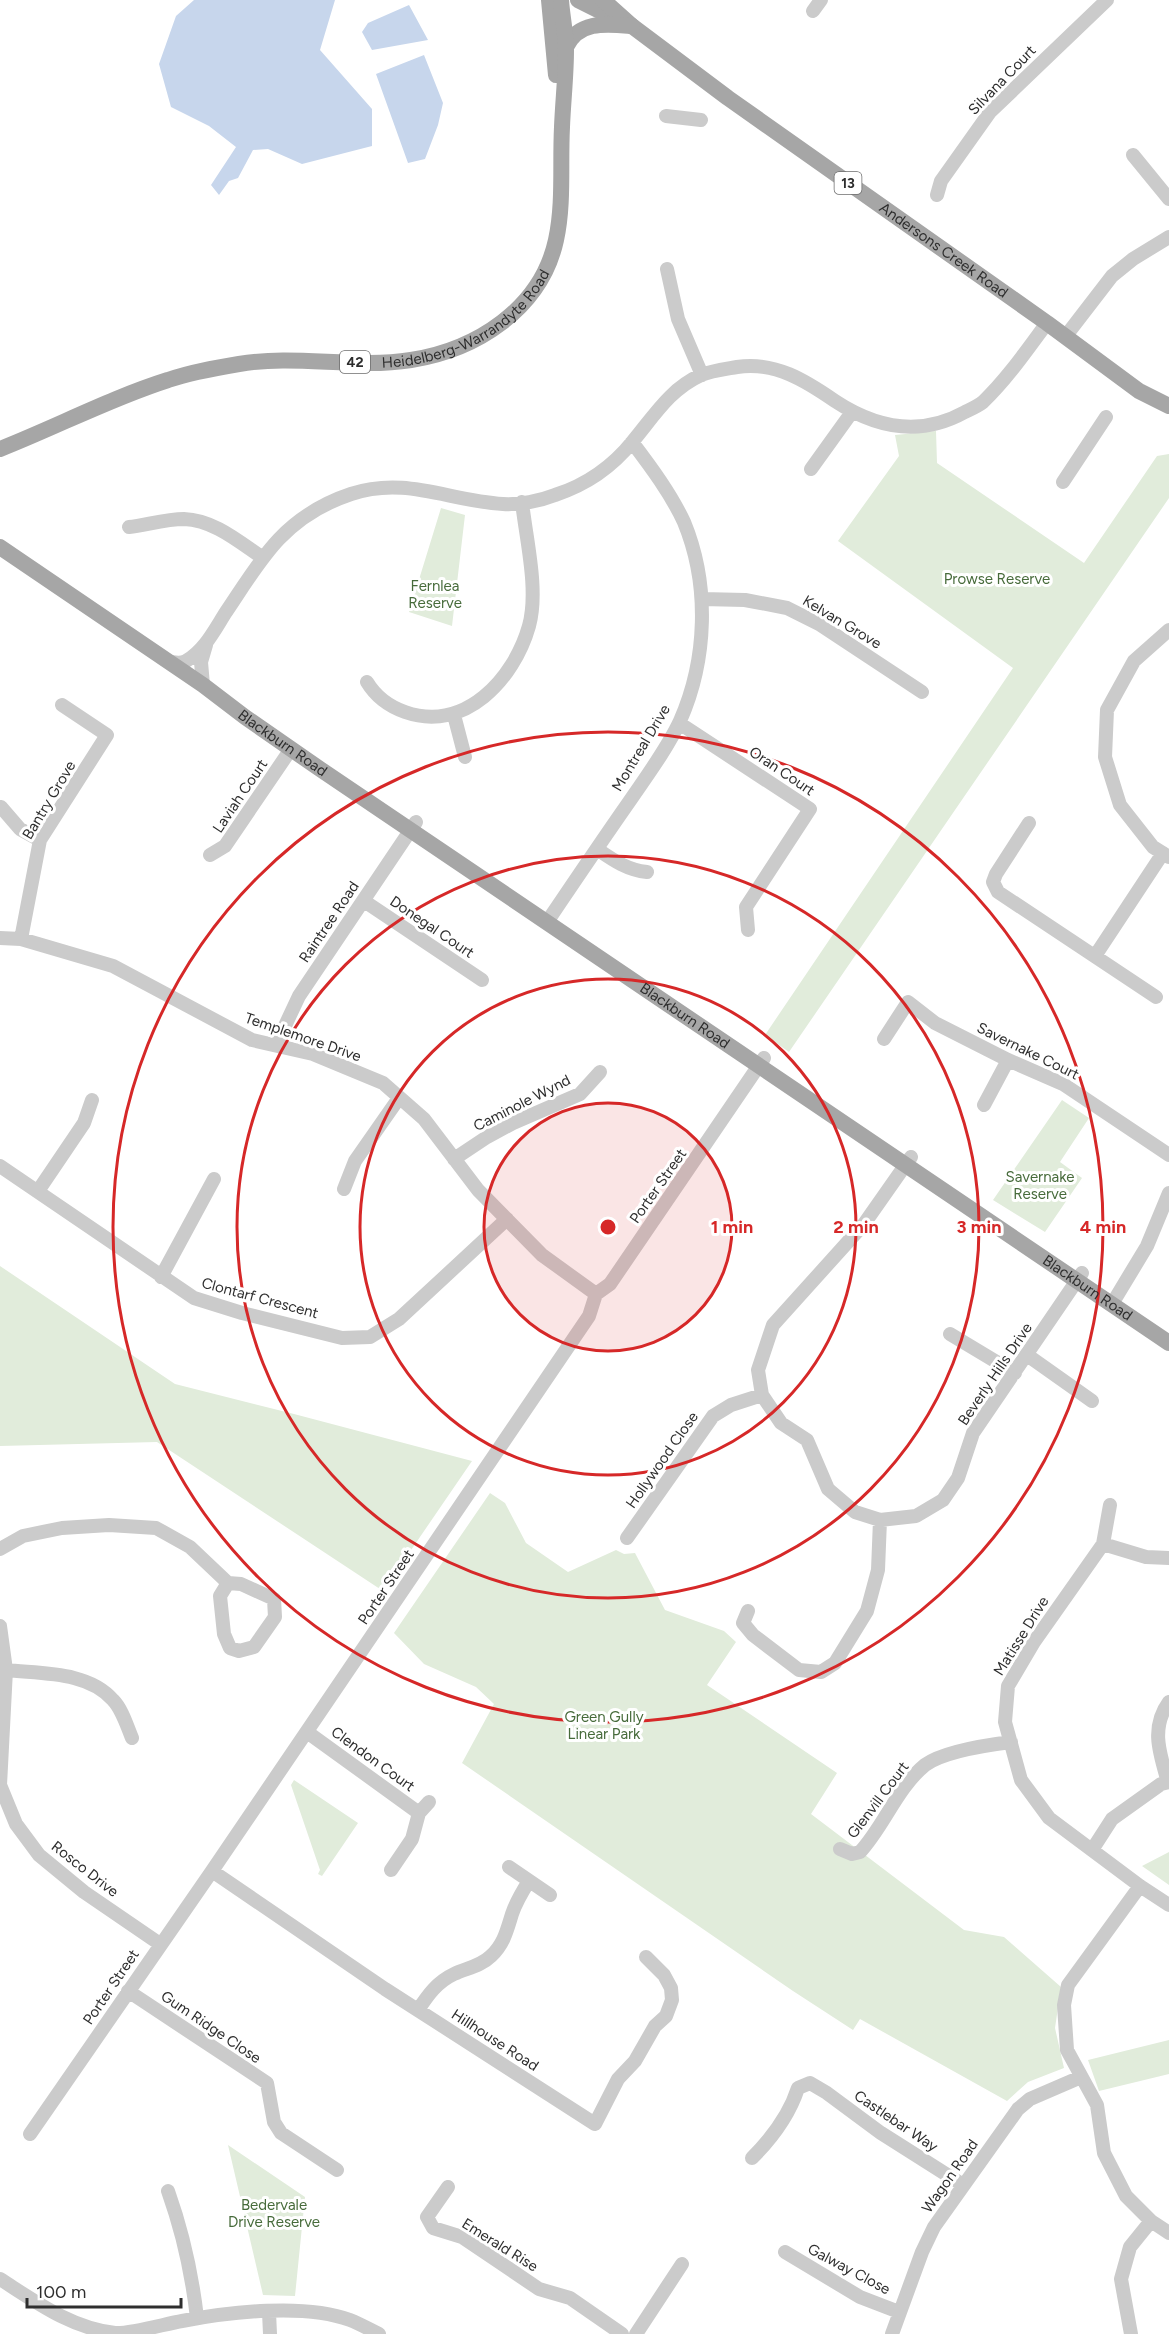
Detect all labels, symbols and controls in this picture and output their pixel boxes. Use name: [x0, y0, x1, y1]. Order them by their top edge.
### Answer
street label: Silvana Court: [964, 41, 1040, 118]
road number: 13: [834, 172, 862, 194]
street label: Andersons Creek Road: [876, 199, 1012, 302]
street label: Heidelberg-Warrandyte Road: [381, 266, 553, 372]
road number: 42: [340, 351, 370, 373]
park label: Prowse Reserve: [944, 570, 1050, 588]
park label: Fernlea Reserve: [408, 577, 462, 612]
street label: Kelvan Grove: [799, 591, 885, 653]
street label: Montreal Drive: [608, 701, 674, 795]
street label: Blackburn Road: [234, 706, 331, 780]
street label: Oran Court: [746, 743, 818, 800]
street label: Laviah Court: [209, 755, 271, 836]
street label: Bantry Grove: [19, 758, 79, 842]
street label: Raintree Road: [295, 878, 363, 966]
street label: Donegal Court: [386, 892, 478, 962]
street label: Blackburn Road: [637, 979, 733, 1052]
street label: Templemore Drive: [242, 1009, 364, 1065]
street label: Savernake Court: [974, 1019, 1082, 1084]
street label: Caminole Wynd: [471, 1071, 573, 1135]
street label: Porter Street: [626, 1145, 690, 1227]
park label: Savernake Reserve: [1006, 1168, 1074, 1203]
text: 1 min: [711, 1216, 753, 1238]
text: 2 min: [833, 1216, 879, 1238]
text: 3 min: [957, 1216, 1001, 1238]
text: 4 min: [1080, 1216, 1126, 1238]
centre of rings: [598, 1217, 618, 1237]
street label: Blackburn Road: [1039, 1251, 1136, 1325]
street label: Clontarf Crescent: [200, 1274, 321, 1322]
street label: Beverly Hills Drive: [954, 1319, 1036, 1429]
street label: Hollywood Close: [622, 1408, 702, 1512]
street label: Porter Street: [354, 1546, 418, 1628]
street label: Matisse Drive: [990, 1593, 1052, 1679]
park label: Green Gully Linear Park: [564, 1708, 644, 1743]
street label: Clendon Court: [328, 1723, 419, 1796]
street label: Glenvill Court: [843, 1758, 913, 1842]
street label: Rosco Drive: [48, 1837, 122, 1901]
street label: Porter Street: [79, 1946, 143, 2028]
street label: Gum Ridge Close: [158, 1987, 264, 2067]
street label: Hillhouse Road: [448, 2005, 542, 2075]
street label: Castlebar Way: [851, 2086, 941, 2156]
street label: Wagon Road: [918, 2136, 982, 2216]
park label: Bedervale Drive Reserve: [228, 2196, 320, 2231]
street label: Emerald Rise: [459, 2214, 541, 2276]
street label: Galway Close: [805, 2240, 893, 2298]
scale bar: [27, 2271, 182, 2309]
text: 100 m: [36, 2281, 86, 2303]

